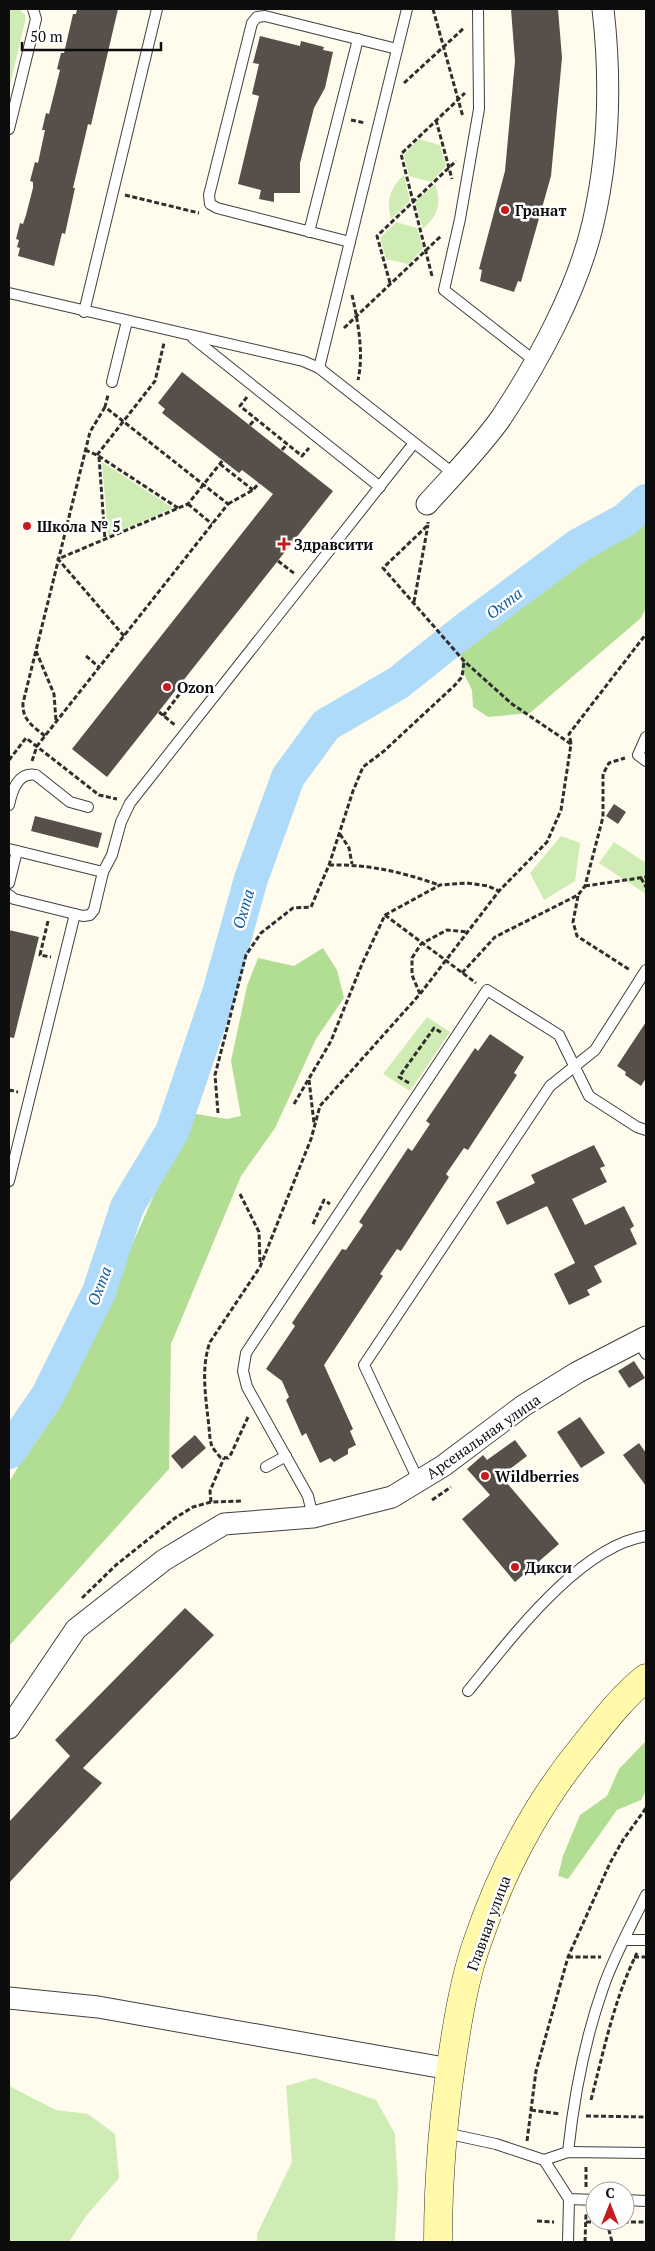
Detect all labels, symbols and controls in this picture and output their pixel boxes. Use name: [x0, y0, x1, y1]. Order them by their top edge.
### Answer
scale bar: [22, 20, 161, 52]
text: 50 m: [30, 26, 63, 46]
place label: Гранат: [515, 200, 567, 220]
marker: Гранат: [499, 204, 511, 216]
place label: Школа № 5: [37, 516, 121, 536]
marker: Школа № 5: [21, 520, 33, 532]
place label: Здравсити: [294, 534, 373, 554]
marker: Здравсити: [278, 538, 290, 550]
water label: Охта: [481, 582, 527, 624]
place label: Ozon: [177, 677, 214, 697]
marker: Ozon: [161, 681, 173, 693]
water label: Охта: [227, 887, 259, 931]
water label: Охта: [82, 1263, 116, 1309]
street label: Арсенальная улица: [422, 1389, 544, 1483]
place label: Wildberries: [495, 1466, 579, 1486]
marker: Wildberries: [479, 1470, 491, 1482]
place label: Дикси: [525, 1557, 572, 1577]
marker: Дикси: [509, 1561, 521, 1573]
street label: Главная улица: [462, 1872, 515, 1973]
north arrow: [585, 2181, 635, 2231]
text: С: [605, 2183, 615, 2202]

